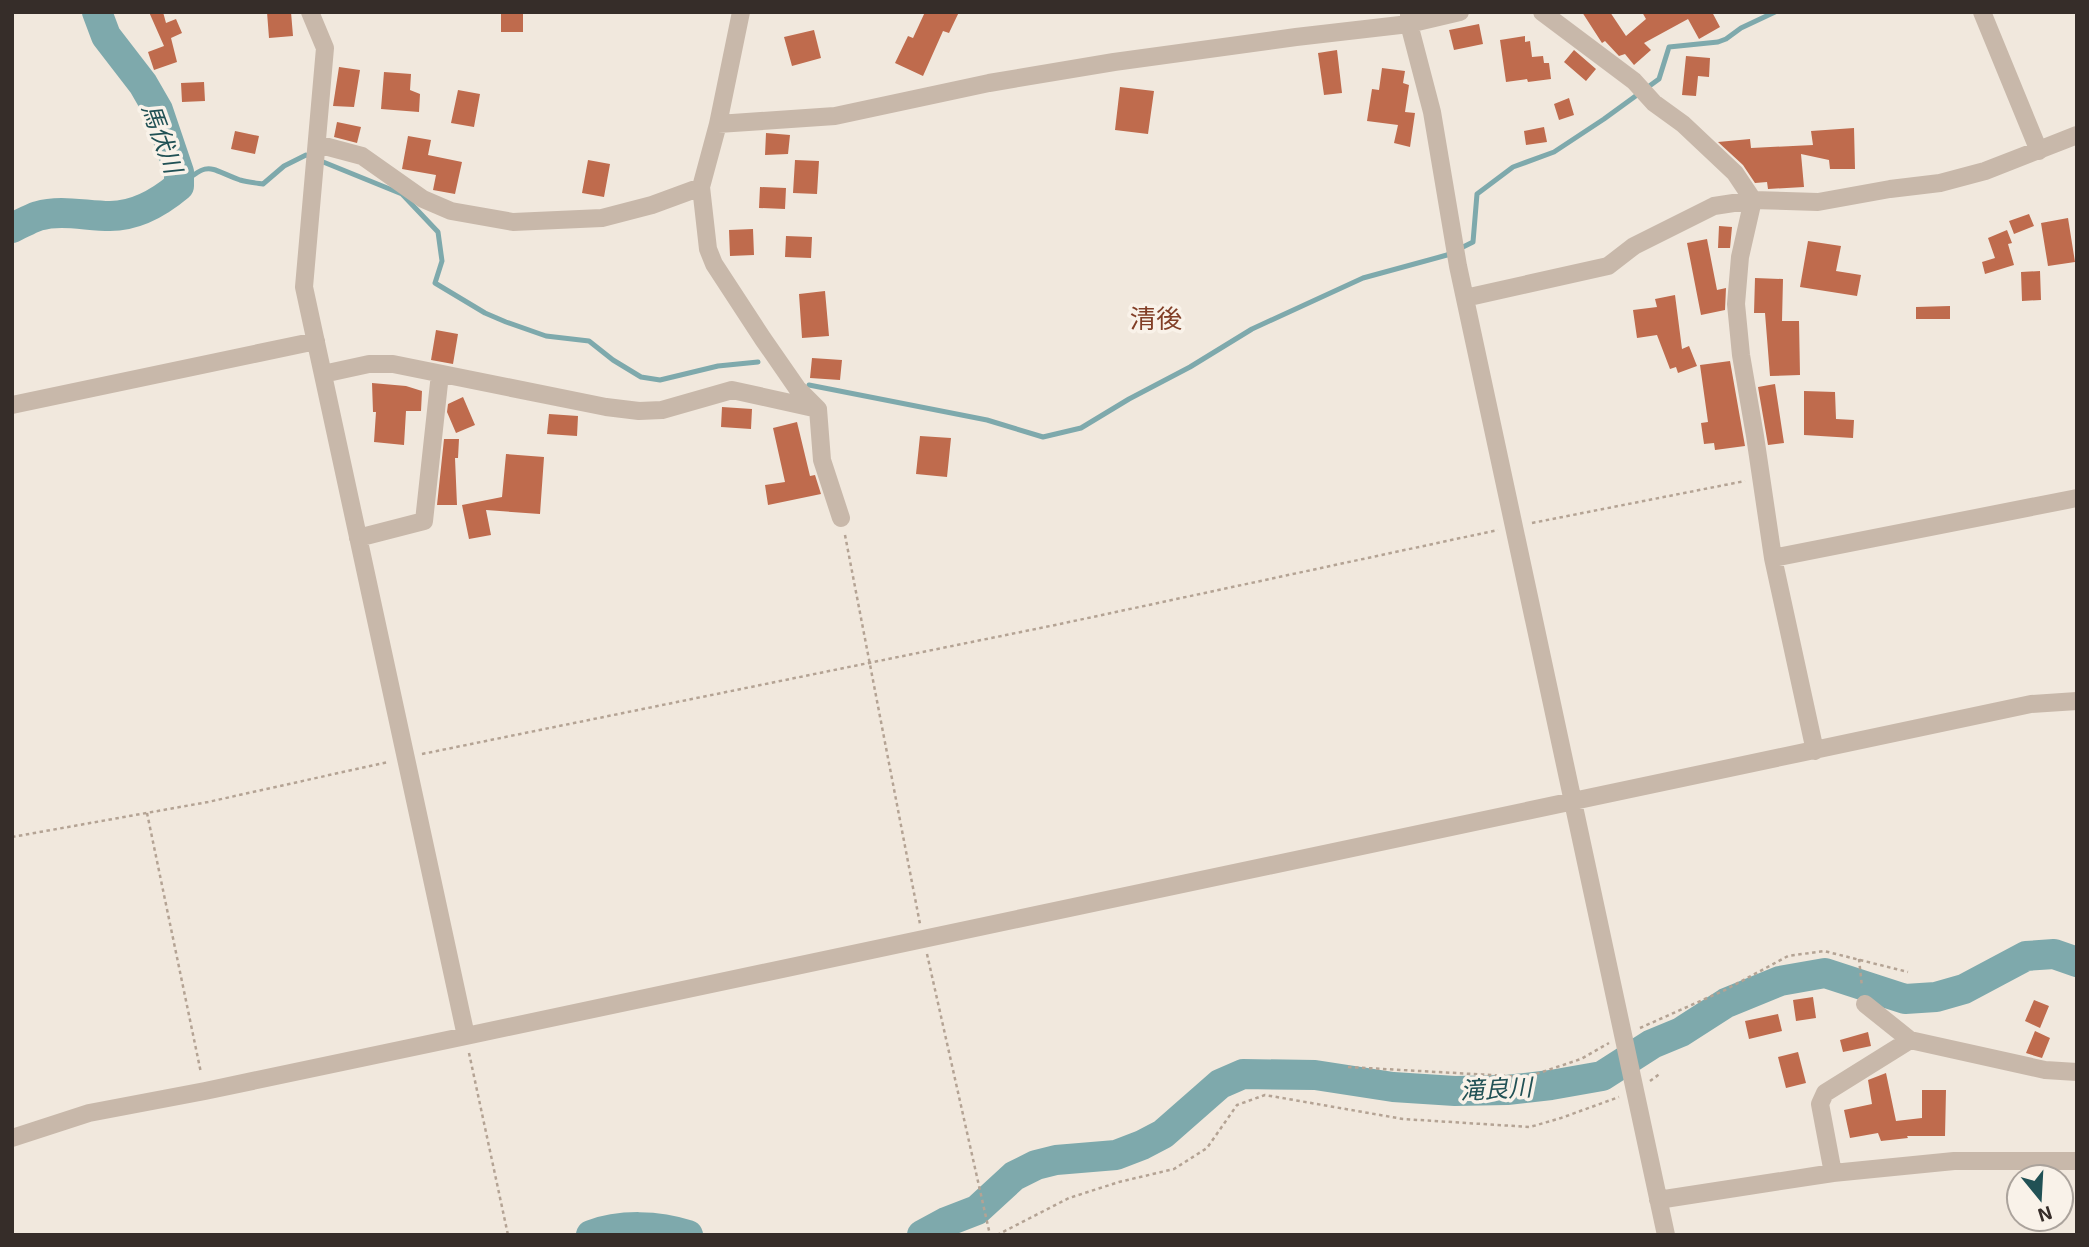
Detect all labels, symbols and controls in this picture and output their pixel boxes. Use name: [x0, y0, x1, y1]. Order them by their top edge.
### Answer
water label: 馬伏川: [137, 99, 190, 180]
district label: 清後: [1130, 302, 1182, 333]
water label: 滝良川: [1459, 1071, 1536, 1104]
north arrow: [2005, 1163, 2075, 1233]
text: N: [2035, 1202, 2055, 1228]

